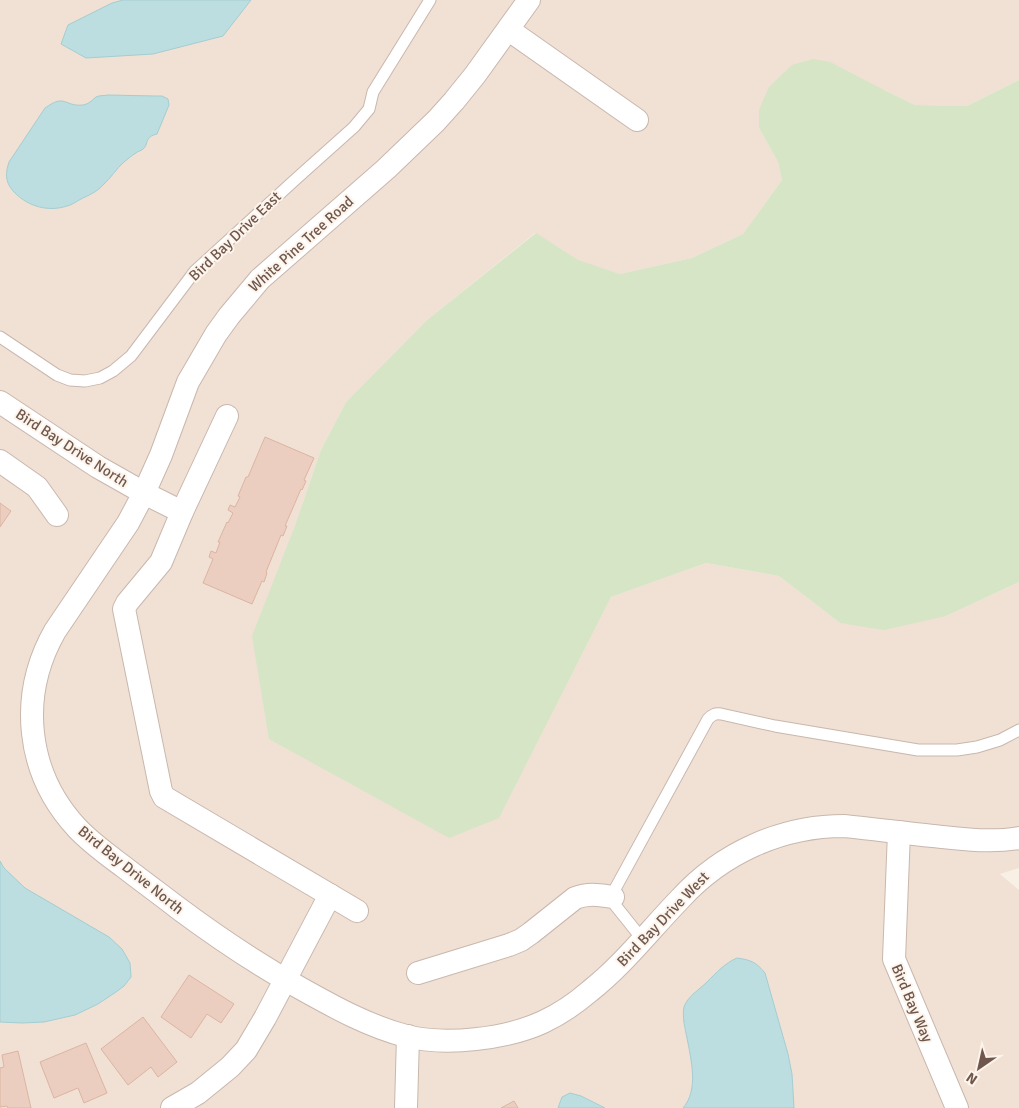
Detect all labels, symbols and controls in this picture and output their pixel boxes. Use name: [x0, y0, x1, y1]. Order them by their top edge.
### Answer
street label: Bird Bay Drive East: [185, 187, 285, 285]
street label: White Pine Tree Road: [245, 192, 357, 296]
street label: Bird Bay Drive North: [12, 405, 132, 491]
street label: Bird Bay Drive North: [75, 822, 187, 918]
street label: Bird Bay Drive West: [613, 868, 713, 970]
street label: Bird Bay Way: [887, 961, 937, 1045]
north arrow: [954, 1043, 1004, 1093]
text: N: [963, 1069, 981, 1088]

